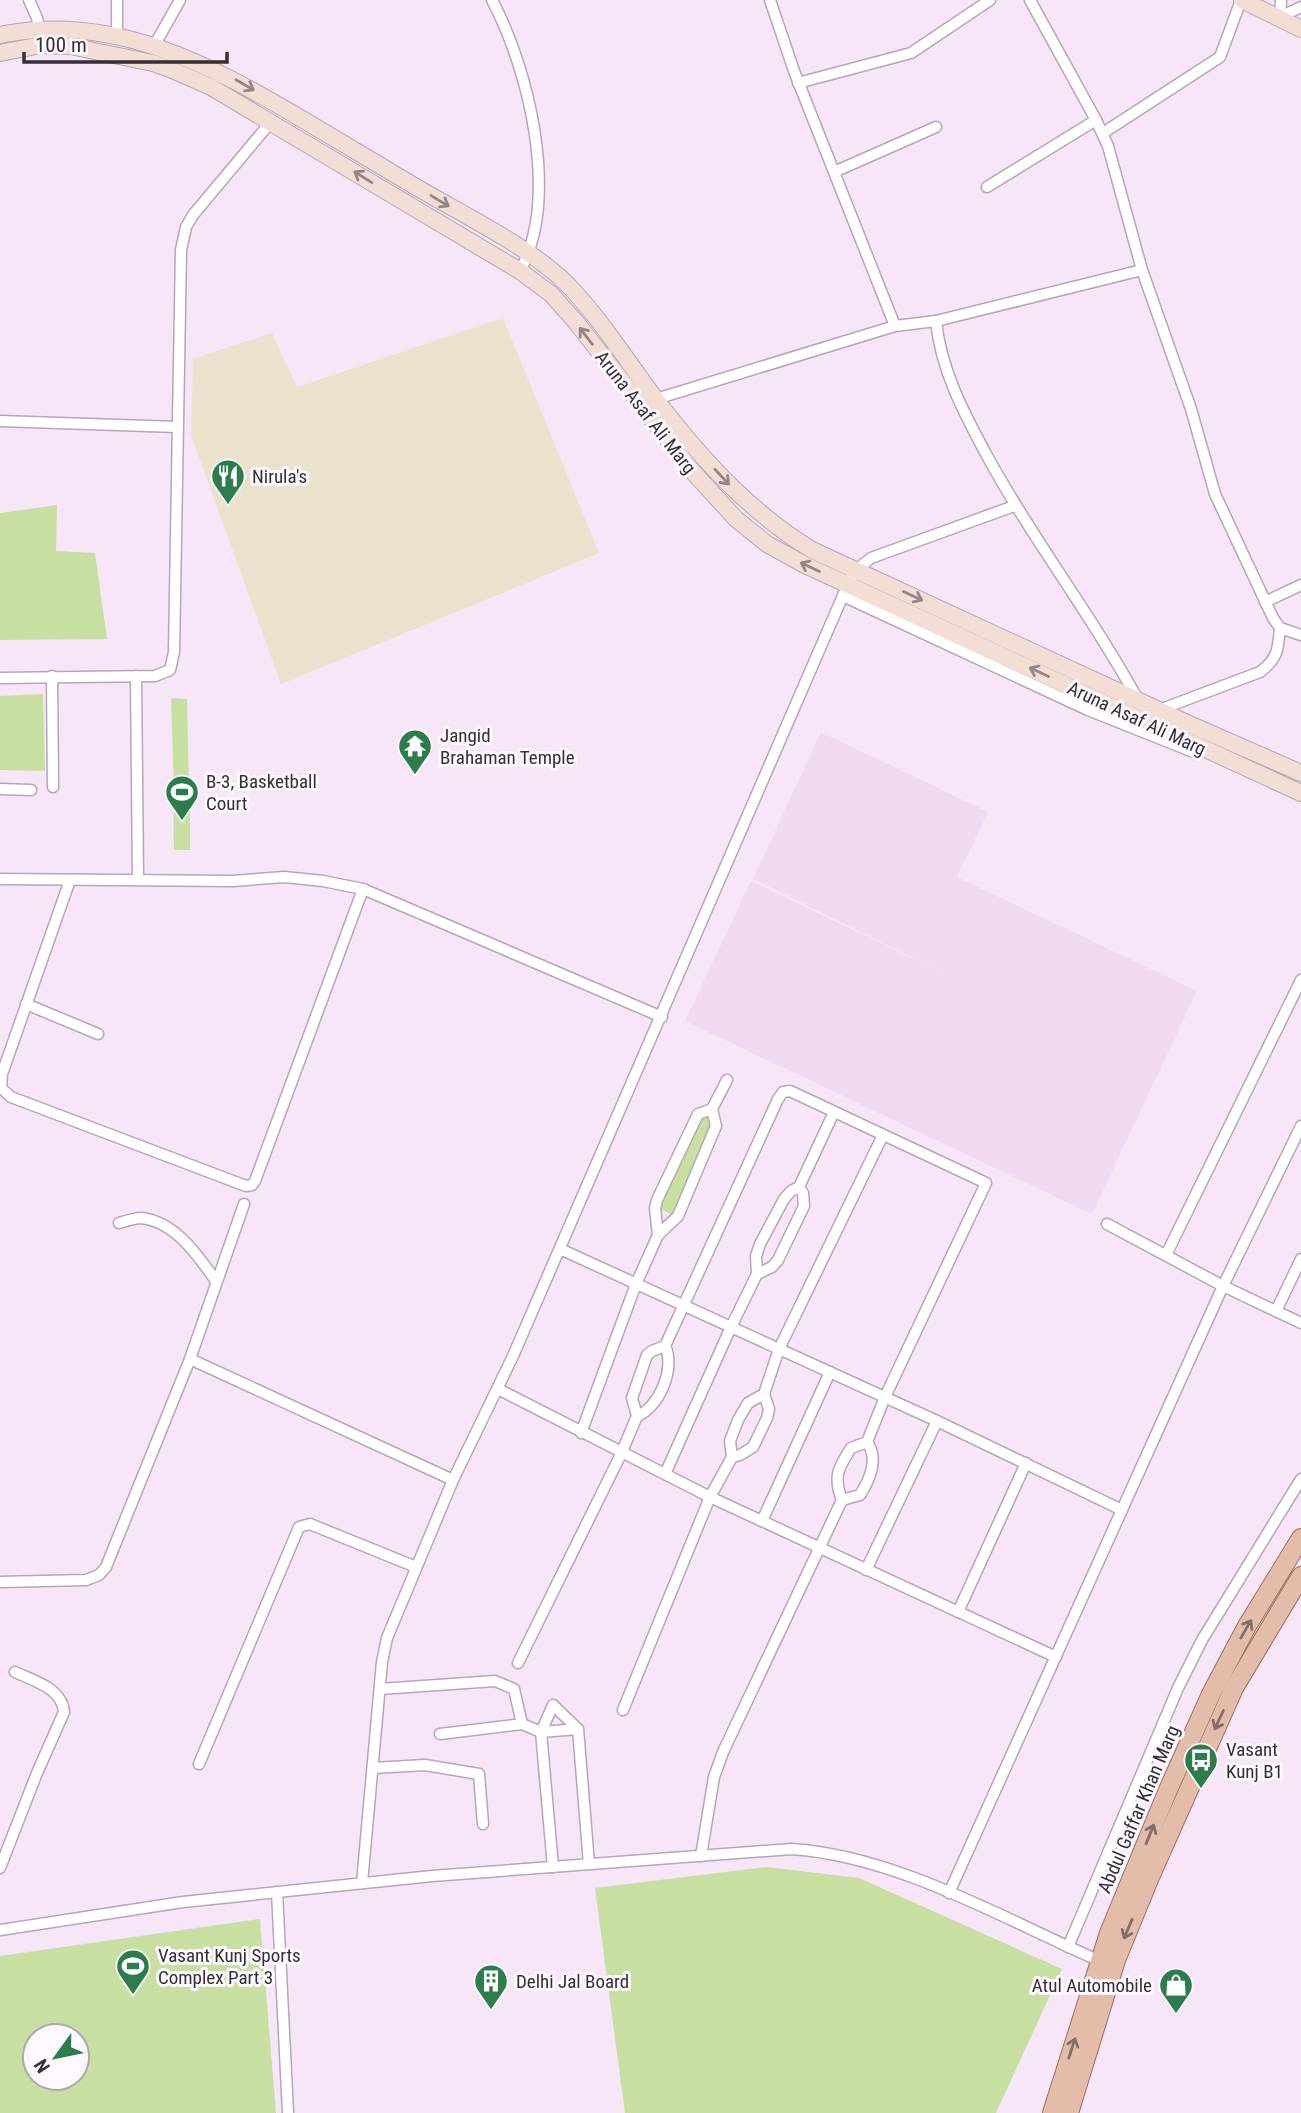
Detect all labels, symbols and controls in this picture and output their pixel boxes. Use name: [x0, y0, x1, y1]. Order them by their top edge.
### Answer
scale bar: [24, 21, 228, 65]
text: 100 m: [35, 33, 87, 57]
one-way arrow: [234, 79, 254, 93]
one-way arrow: [353, 169, 373, 183]
one-way arrow: [430, 195, 450, 209]
one-way arrow: [579, 327, 594, 345]
street label: Aruna Asaf Ali Marg: [590, 346, 701, 479]
restaurant icon: Nirula's: [209, 457, 247, 506]
place label: Nirula's: [252, 465, 307, 488]
one-way arrow: [714, 468, 730, 486]
one-way arrow: [800, 560, 821, 573]
one-way arrow: [902, 590, 923, 603]
one-way arrow: [1029, 665, 1050, 679]
street label: Aruna Asaf Ali Marg: [1064, 676, 1210, 761]
place label: Jangid Brahaman Temple: [440, 724, 575, 769]
temple icon: Jangid Brahaman Temple: [396, 727, 434, 776]
place label: B-3, Basketball Court: [206, 770, 317, 815]
sports icon: B-3, Basketball Court: [163, 773, 201, 822]
one-way arrow: [1239, 1619, 1253, 1639]
one-way arrow: [1212, 1709, 1225, 1731]
street label: Abdul Gaffar Khan Marg: [1093, 1722, 1184, 1896]
place label: Vasant Kunj B1: [1226, 1738, 1283, 1783]
bus stop icon: Vasant Kunj B1: [1182, 1741, 1220, 1790]
one-way arrow: [1144, 1824, 1157, 1846]
one-way arrow: [1121, 1918, 1134, 1939]
place label: Vasant Kunj Sports Complex Part 3: [158, 1944, 301, 1989]
sports icon: Vasant Kunj Sports Complex Part 3: [114, 1947, 152, 1996]
building icon: Delhi Jal Board: [472, 1962, 510, 2011]
shop icon: Atul Automobile: [1157, 1966, 1195, 2015]
place label: Delhi Jal Board: [516, 1970, 629, 1993]
place label: Atul Automobile: [1032, 1974, 1152, 1997]
north arrow: [21, 2022, 91, 2092]
one-way arrow: [1067, 2037, 1080, 2059]
text: N: [29, 2055, 55, 2077]

